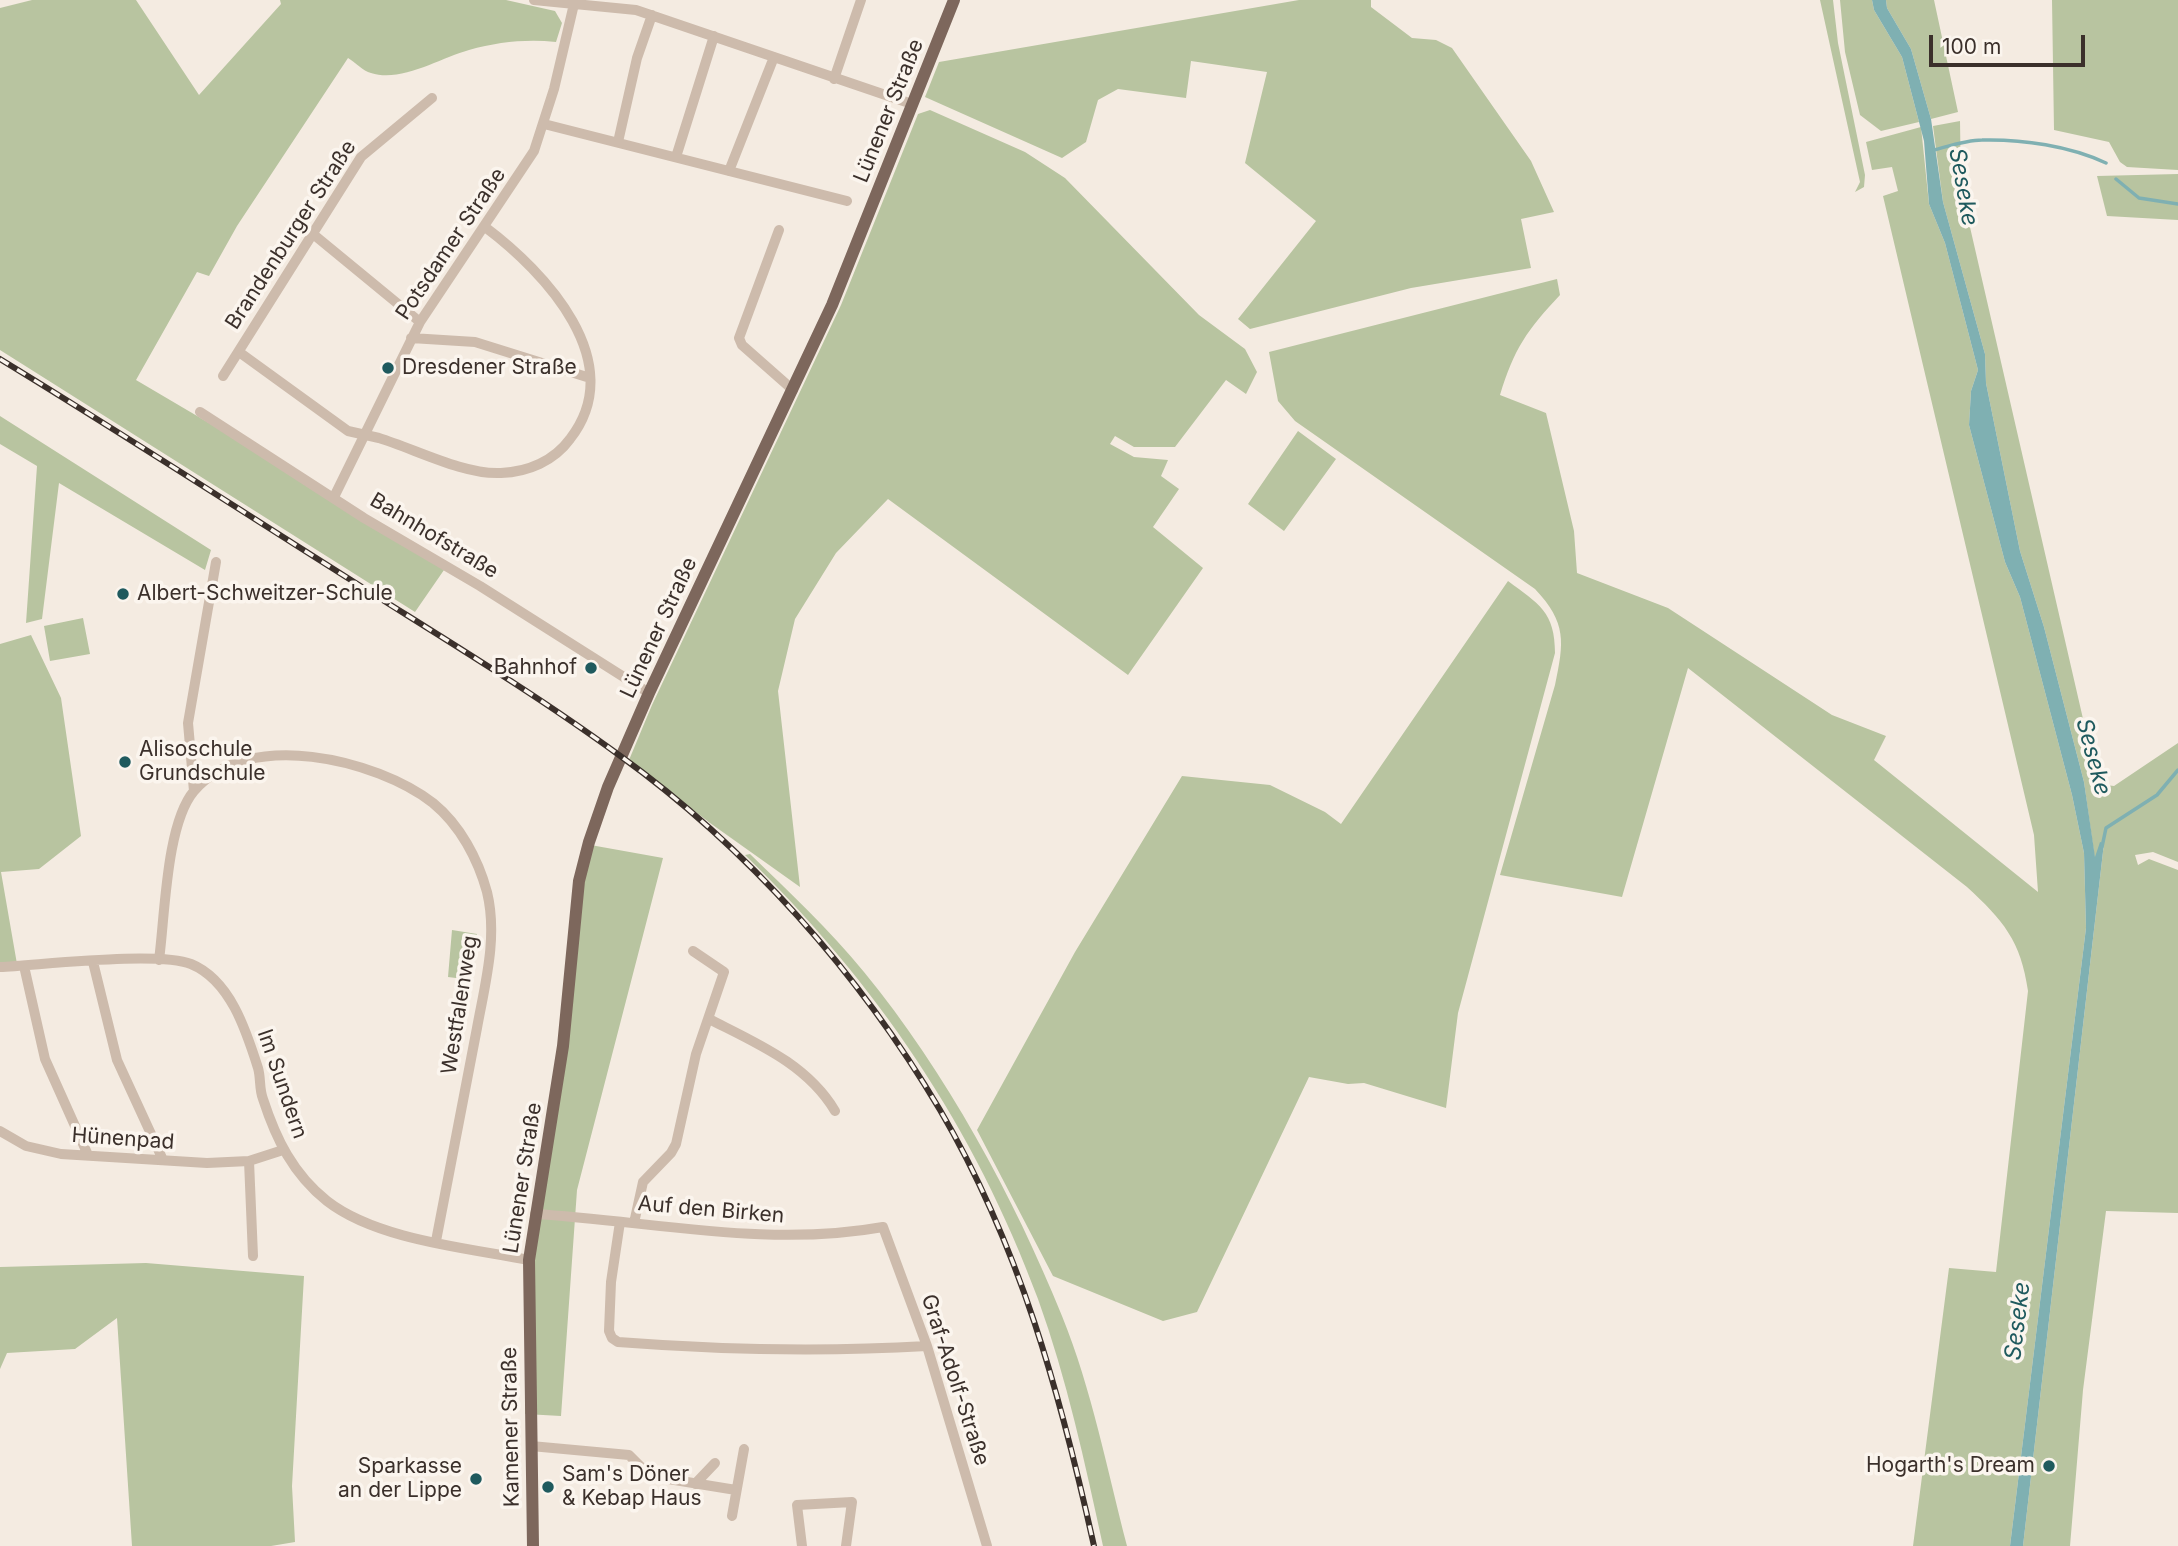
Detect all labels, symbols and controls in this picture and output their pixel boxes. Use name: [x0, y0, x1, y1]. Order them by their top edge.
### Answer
scale bar: [1933, 21, 2089, 65]
text: 100 m: [1942, 34, 2001, 59]
street label: Lünener Straße: [849, 36, 929, 186]
street label: Brandenburger Straße: [220, 136, 362, 334]
water label: Seseke: [1943, 146, 1983, 228]
street label: Potsdamer Straße: [391, 163, 511, 325]
place label: Dresdener Straße: [402, 355, 577, 381]
marker: Dresdener Straße: [380, 360, 396, 376]
street label: Bahnhofstraße: [365, 488, 503, 584]
street label: Lünener Straße: [615, 554, 703, 702]
place label: Albert-Schweitzer-Schule: [137, 581, 393, 607]
marker: Albert-Schweitzer-Schule: [115, 586, 131, 602]
place label: Bahnhof: [494, 655, 577, 681]
marker: Bahnhof: [583, 660, 599, 676]
water label: Seseke: [2069, 715, 2117, 799]
place label: Alisoschule Grundschule: [139, 737, 266, 787]
marker: Alisoschule Grundschule: [117, 754, 133, 770]
street label: Westfalenweg: [437, 934, 483, 1076]
street label: Im Sundern: [252, 1026, 312, 1142]
street label: Lünener Straße: [499, 1101, 547, 1255]
street label: Hünenpad: [71, 1123, 175, 1155]
street label: Auf den Birken: [637, 1191, 785, 1229]
water label: Seseke: [2000, 1280, 2036, 1362]
street label: Graf-Adolf-Straße: [915, 1291, 995, 1469]
street label: Kamener Straße: [497, 1347, 525, 1507]
place label: Hogarth's Dream: [1866, 1453, 2035, 1479]
place label: Sparkasse an der Lippe: [338, 1454, 462, 1504]
marker: Hogarth's Dream: [2041, 1458, 2057, 1474]
place label: Sam's Döner & Kebap Haus: [562, 1462, 701, 1512]
marker: Sparkasse an der Lippe: [468, 1471, 484, 1487]
marker: Sam's Döner & Kebap Haus: [540, 1479, 556, 1495]

